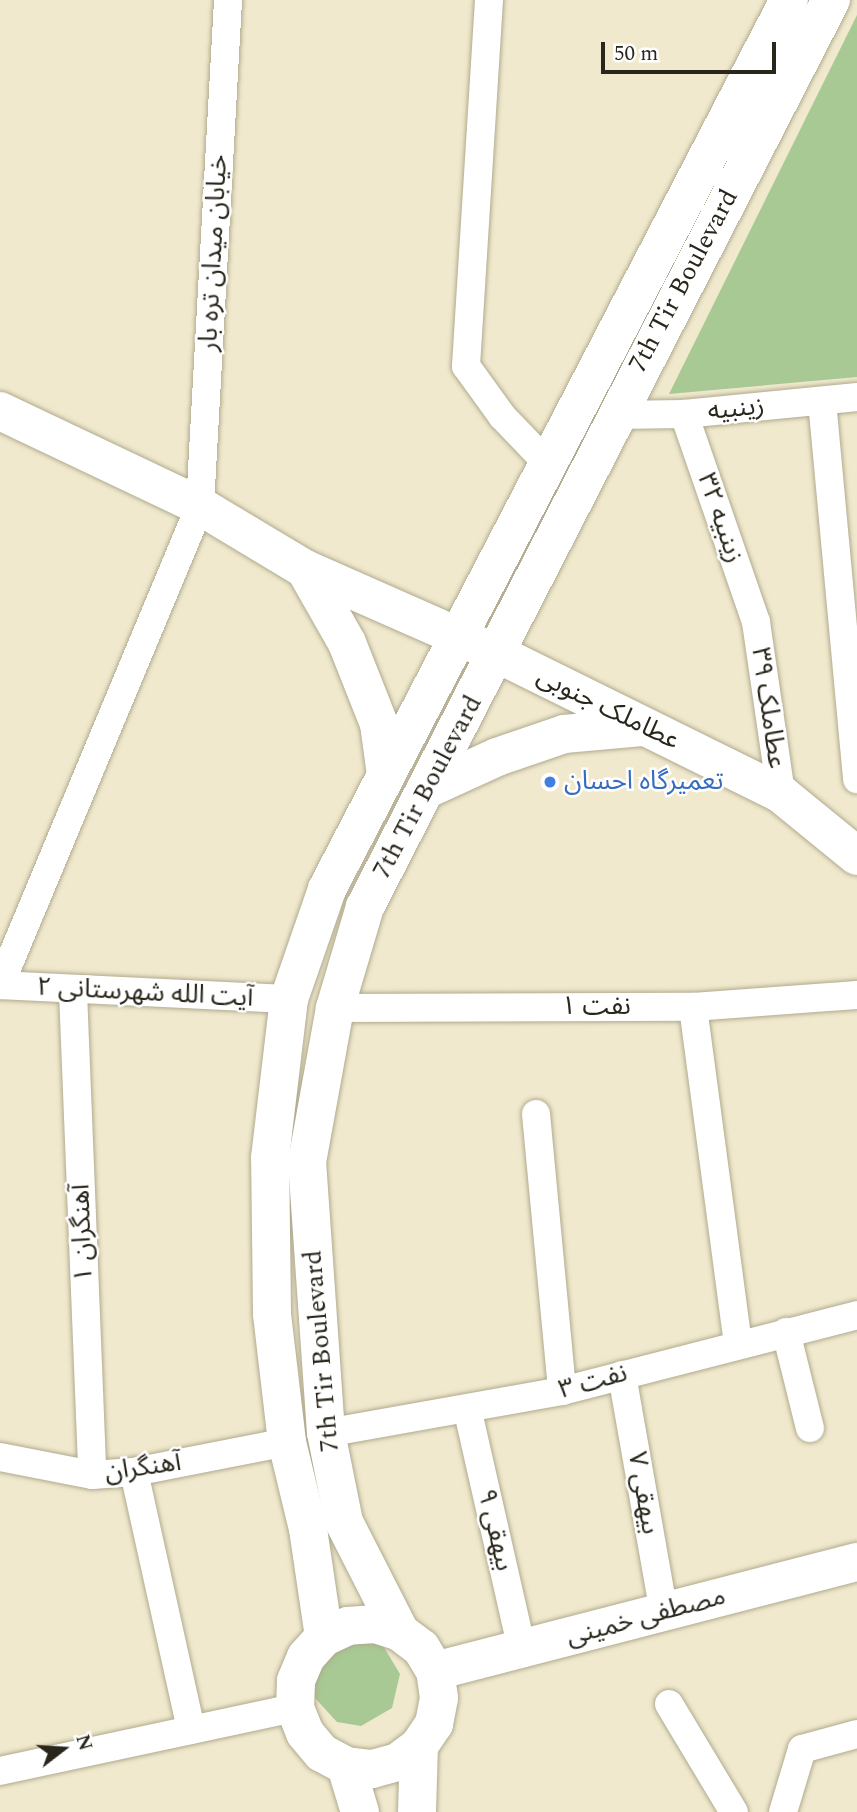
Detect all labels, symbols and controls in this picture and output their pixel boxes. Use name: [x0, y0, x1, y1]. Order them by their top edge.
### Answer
scale bar: [605, 28, 780, 72]
text: 50 m: [614, 38, 658, 70]
street label: خیابان میدان تره بار: [193, 154, 235, 352]
street label: 7th Tir Boulevard: [623, 184, 745, 378]
street label: زینبیه: [706, 391, 766, 427]
street label: زینبیه ۳۲: [690, 469, 750, 567]
street label: عطاملک ۳۹: [744, 645, 792, 771]
street label: عطاملک جنوبی: [531, 661, 685, 757]
street label: 7th Tir Boulevard: [367, 690, 489, 884]
place label: تعمیرگاه احسان: [564, 766, 724, 798]
marker: تعمیرگاه احسان: [542, 774, 558, 790]
street label: آیت الله شهرستانی ۲: [36, 972, 254, 1014]
street label: نفت ۱: [561, 991, 631, 1023]
street label: آهنگران ۱: [66, 1183, 100, 1283]
street label: 7th Tir Boulevard: [298, 1249, 346, 1453]
street label: نفت ۳: [555, 1358, 631, 1406]
street label: آهنگران: [103, 1447, 183, 1489]
street label: بیهقی ۷: [620, 1449, 666, 1537]
street label: بیهقی ۹: [470, 1486, 520, 1574]
street label: مصطفی خمینی: [563, 1581, 729, 1653]
north arrow: [28, 1714, 98, 1784]
text: N: [67, 1731, 100, 1754]

